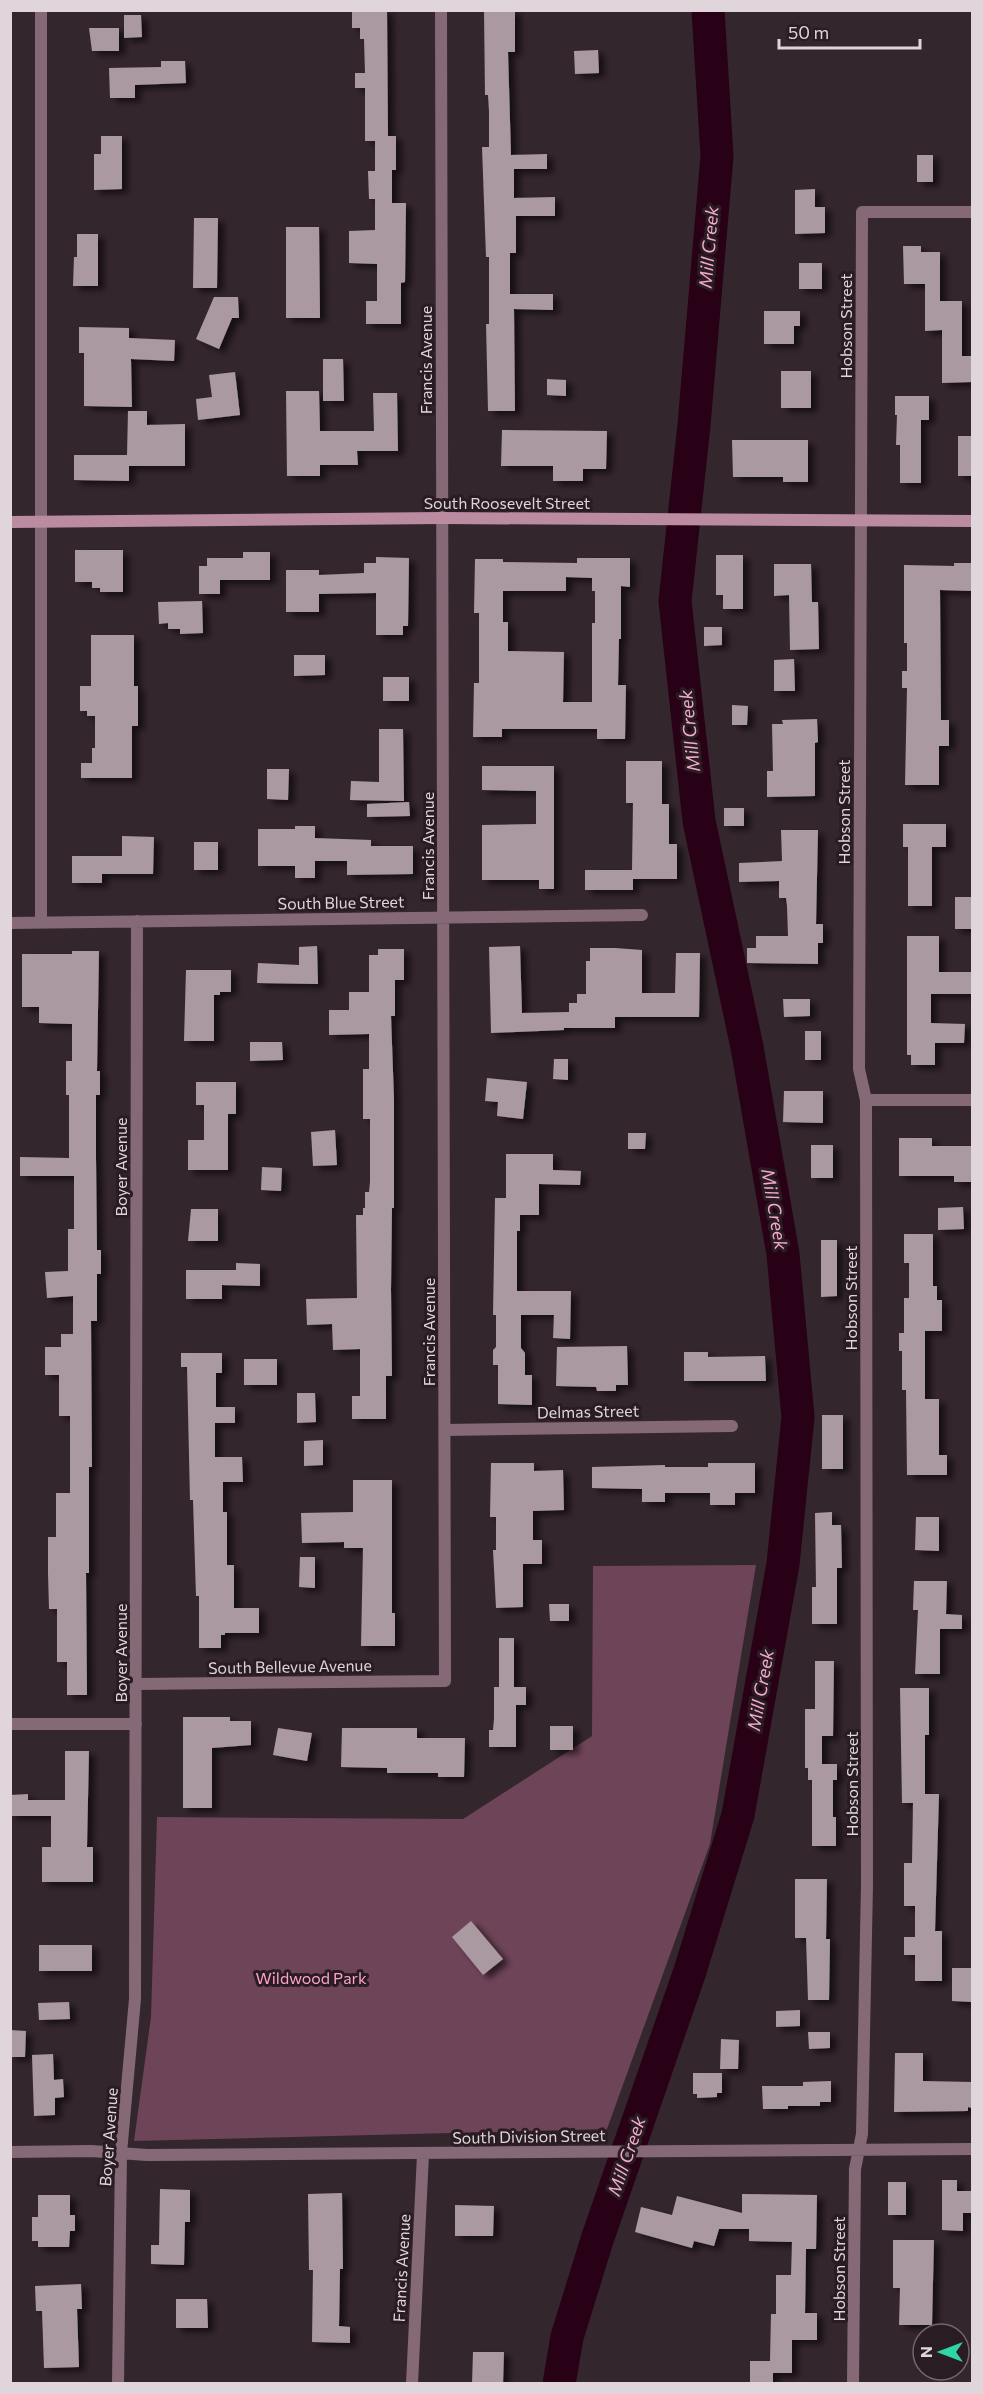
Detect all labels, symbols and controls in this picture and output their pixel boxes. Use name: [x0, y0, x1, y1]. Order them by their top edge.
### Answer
scale bar: [779, 12, 920, 50]
text: 50 m: [788, 21, 829, 43]
water label: Mill Creek: [693, 204, 723, 289]
street label: Hobson Street: [836, 273, 855, 379]
street label: Francis Avenue: [416, 306, 435, 414]
street label: South Roosevelt Street: [424, 493, 591, 512]
water label: Mill Creek: [674, 688, 704, 773]
street label: Hobson Street: [834, 759, 853, 865]
street label: Francis Avenue: [418, 792, 437, 900]
street label: South Blue Street: [277, 891, 405, 913]
street label: Boyer Avenue: [111, 1118, 130, 1216]
water label: Mill Creek: [757, 1167, 793, 1253]
street label: Hobson Street: [841, 1245, 860, 1351]
street label: Francis Avenue: [419, 1278, 438, 1386]
street label: Delmas Street: [537, 1401, 640, 1421]
street label: Boyer Avenue: [111, 1604, 130, 1702]
water label: Mill Creek: [742, 1646, 778, 1732]
street label: South Bellevue Avenue: [208, 1655, 372, 1677]
street label: Hobson Street: [842, 1731, 861, 1837]
park label: Wildwood Park: [255, 1968, 367, 1987]
street label: Boyer Avenue: [95, 2087, 121, 2187]
water label: Mill Creek: [602, 2112, 650, 2199]
street label: South Division Street: [452, 2125, 606, 2147]
street label: Francis Avenue: [389, 2213, 413, 2323]
street label: Hobson Street: [829, 2216, 848, 2322]
north arrow: [911, 2322, 971, 2382]
text: N: [916, 2346, 935, 2358]

